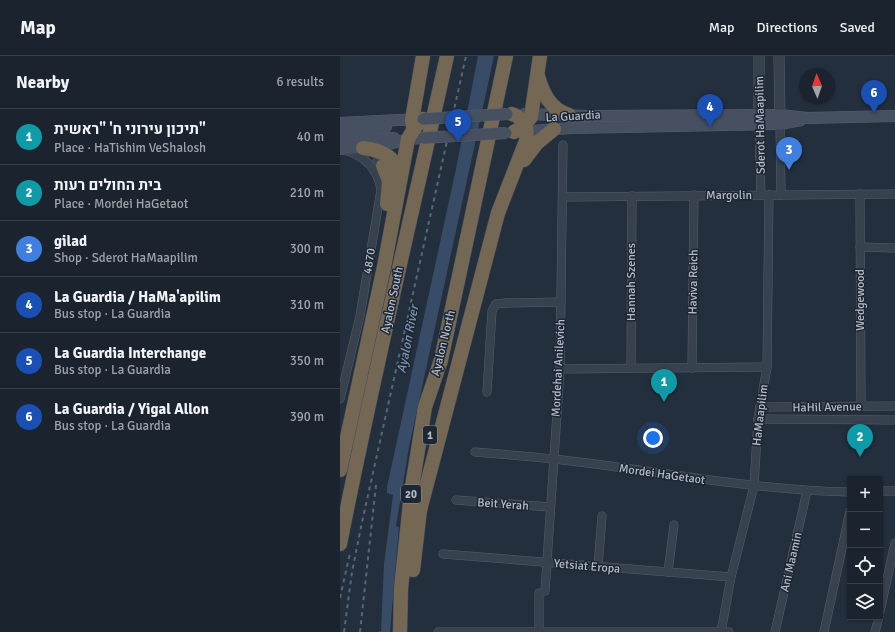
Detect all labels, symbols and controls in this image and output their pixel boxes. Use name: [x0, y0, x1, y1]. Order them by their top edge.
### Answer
text: Map: [20, 16, 56, 40]
text: Map: [709, 19, 735, 36]
text: Directions: [757, 19, 818, 36]
text: Saved: [840, 19, 875, 36]
north arrow: [799, 68, 835, 104]
text: Nearby: [16, 72, 69, 93]
text: 6 results: [276, 74, 324, 90]
street label: Sderot HaMaapilim: [752, 76, 769, 174]
pin: 6: [861, 80, 887, 113]
pin: 4: [697, 94, 723, 127]
street label: La Guardia: [545, 108, 601, 125]
pin: 5: [445, 109, 471, 142]
text: תיכון עירוני ח' "ראשית": [54, 120, 206, 138]
text: 1: [25, 129, 33, 145]
text: 40 m: [297, 129, 324, 145]
pin: 3: [776, 137, 802, 170]
text: Place · HaTishim VeShalosh: [54, 140, 206, 156]
text: בית החולים רעות: [54, 176, 161, 194]
text: 2: [25, 185, 33, 201]
text: 210 m: [290, 185, 324, 201]
street label: Margolin: [706, 188, 752, 203]
text: Place · Mordei HaGetaot: [54, 196, 188, 212]
text: gilad: [54, 232, 87, 250]
text: 3: [25, 241, 33, 257]
text: 300 m: [290, 241, 324, 257]
street label: Hannah Szenes: [624, 243, 639, 321]
street label: 4870: [360, 247, 379, 275]
street label: Haviva Reich: [685, 249, 702, 315]
text: Shop · Sderot HaMaapilim: [54, 250, 198, 266]
street label: Ayalon South: [378, 265, 407, 335]
street label: Wedgewood: [853, 269, 868, 331]
text: La Guardia / HaMa'apilim: [54, 288, 221, 306]
text: 4: [25, 297, 33, 313]
text: 310 m: [290, 297, 324, 313]
water label: Ayalon River: [394, 302, 423, 375]
text: Bus stop · La Guardia: [54, 306, 171, 322]
street label: Ayalon North: [428, 309, 459, 378]
street label: Mordehai Anilevich: [548, 319, 569, 417]
text: La Guardia Interchange: [54, 344, 206, 362]
text: 5: [25, 353, 33, 369]
text: 350 m: [290, 353, 324, 369]
text: Bus stop · La Guardia: [54, 362, 171, 378]
pin: 1: [651, 369, 677, 402]
street label: HaMaapilim: [749, 383, 772, 447]
street label: HaHil Avenue: [792, 399, 862, 416]
text: La Guardia / Yigal Allon: [54, 400, 209, 418]
text: 6: [25, 409, 33, 425]
text: 390 m: [290, 409, 324, 425]
text: Bus stop · La Guardia: [54, 418, 171, 434]
pin: 2: [847, 424, 873, 457]
road number: 1: [423, 426, 437, 444]
your location: [643, 428, 663, 448]
street label: Mordei HaGetaot: [618, 461, 706, 488]
map controls: [847, 476, 883, 620]
button: +: [847, 476, 883, 512]
road number: 20: [401, 485, 421, 503]
street label: Beit Yerah: [477, 495, 529, 514]
button: −: [847, 512, 883, 548]
street label: Ani Maamin: [777, 531, 806, 594]
button: locate: [847, 548, 883, 584]
street label: Yetsiat Eropa: [553, 556, 621, 577]
button: layers: [847, 584, 883, 620]

